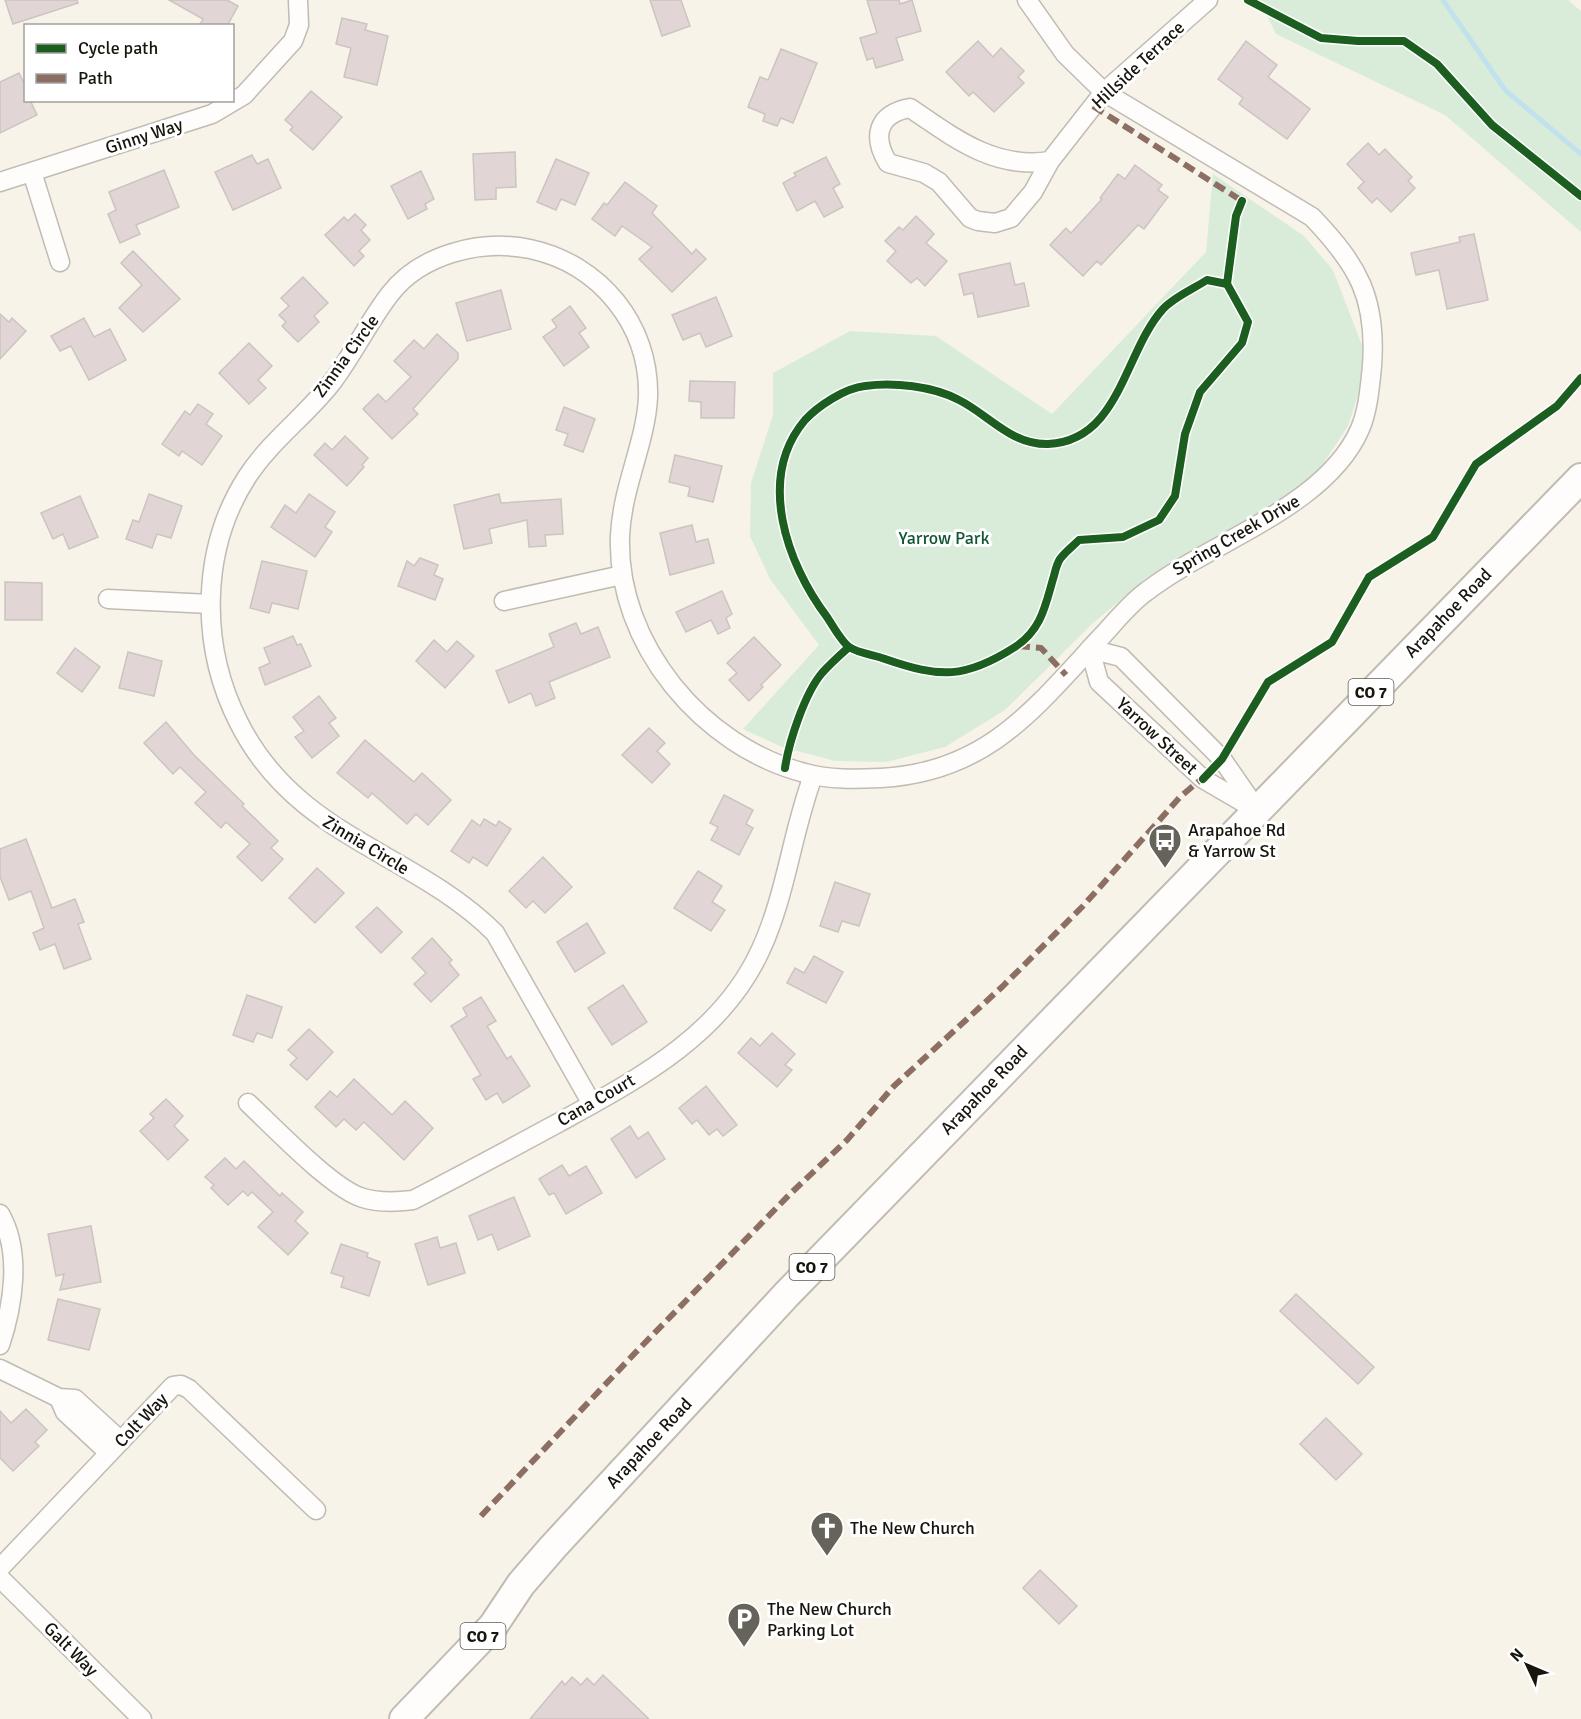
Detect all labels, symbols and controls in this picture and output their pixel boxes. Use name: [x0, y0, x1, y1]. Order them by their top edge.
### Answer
street label: Hillside Terrace: [1087, 17, 1189, 113]
legend: [24, 24, 234, 102]
text: Cycle path: [78, 37, 158, 59]
text: Path: [78, 67, 113, 89]
street label: Ginny Way: [102, 113, 186, 159]
street label: Zinnia Circle: [309, 310, 383, 402]
street label: Spring Creek Drive: [1169, 490, 1303, 580]
park label: Yarrow Park: [898, 527, 990, 549]
street label: Arapahoe Road: [1400, 564, 1496, 662]
road number: CO 7: [1348, 679, 1394, 705]
street label: Yarrow Street: [1112, 693, 1202, 779]
street label: Zinnia Circle: [319, 811, 413, 879]
place label: Arapahoe Rd & Yarrow St: [1188, 819, 1286, 862]
bus stop icon: Arapahoe Rd & Yarrow St: [1147, 822, 1183, 869]
street label: Arapahoe Road: [936, 1041, 1032, 1139]
street label: Cana Court: [553, 1069, 639, 1131]
road number: CO 7: [790, 1254, 834, 1280]
street label: Colt Way: [110, 1388, 173, 1452]
street label: Arapahoe Road: [601, 1393, 697, 1493]
church icon: The New Church: [809, 1510, 845, 1557]
place label: The New Church: [850, 1517, 975, 1539]
place label: The New Church Parking Lot: [767, 1598, 892, 1641]
parking icon: The New Church Parking Lot: [726, 1601, 762, 1648]
street label: Galt Way: [39, 1617, 103, 1681]
road number: CO 7: [460, 1623, 506, 1649]
north arrow: [1497, 1635, 1557, 1695]
text: N: [1506, 1644, 1528, 1666]

